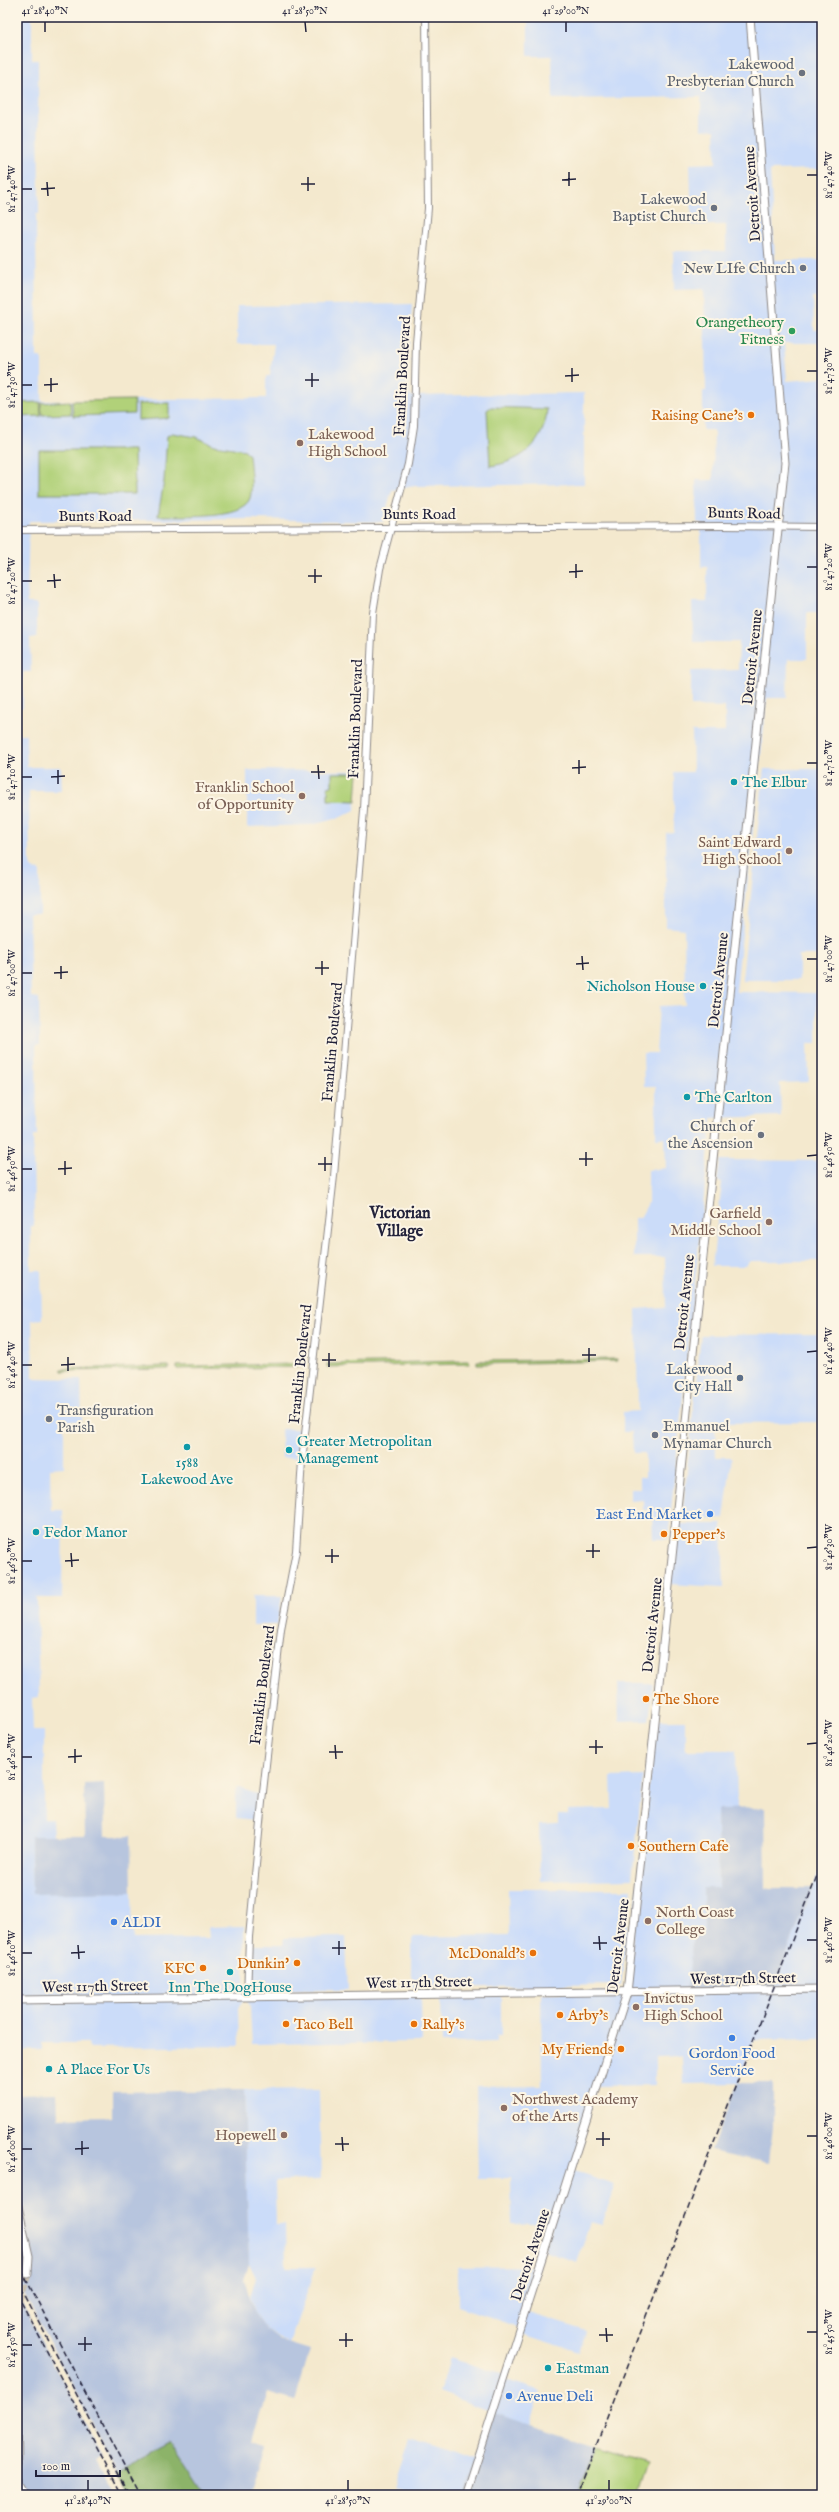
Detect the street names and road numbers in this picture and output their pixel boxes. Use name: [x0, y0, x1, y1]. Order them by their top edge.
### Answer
street label: Detroit Avenue: [740, 145, 765, 242]
street label: Franklin Boulevard: [390, 315, 415, 436]
street label: Bunts Road: [707, 503, 782, 524]
street label: Bunts Road: [382, 505, 457, 524]
street label: Bunts Road: [58, 507, 133, 526]
street label: Detroit Avenue: [738, 608, 767, 706]
street label: Franklin Boulevard: [344, 658, 367, 779]
street label: Detroit Avenue: [704, 931, 733, 1029]
street label: Franklin Boulevard: [318, 980, 347, 1103]
street label: Detroit Avenue: [670, 1253, 699, 1351]
street label: Franklin Boulevard: [285, 1302, 316, 1425]
street label: Detroit Avenue: [638, 1576, 667, 1674]
street label: Franklin Boulevard: [246, 1623, 279, 1746]
street label: Detroit Avenue: [603, 1897, 634, 1995]
street label: West 117th Street: [690, 1968, 796, 1989]
street label: West 117th Street: [366, 1972, 472, 1993]
street label: West 117th Street: [42, 1976, 148, 1997]
street label: Detroit Avenue: [507, 2207, 554, 2304]

